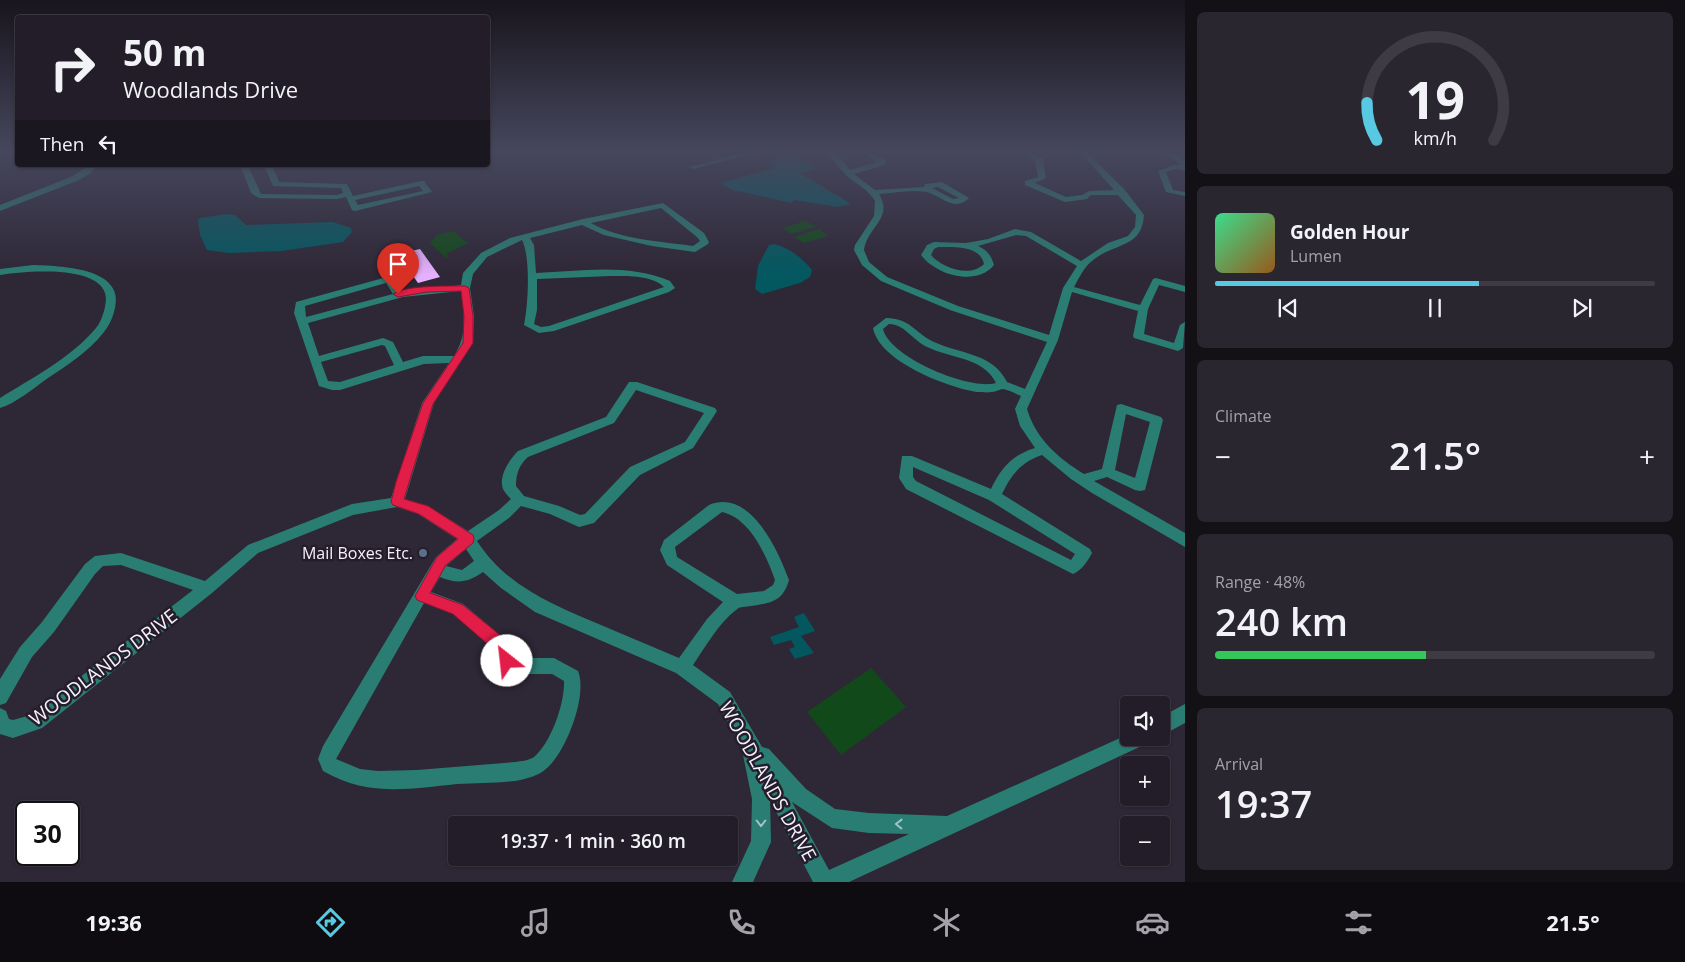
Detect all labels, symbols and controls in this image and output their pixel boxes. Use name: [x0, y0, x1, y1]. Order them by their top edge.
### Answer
text: 50 m: [123, 29, 206, 76]
icon: right: [40, 35, 105, 100]
text: 19: [1405, 63, 1465, 134]
text: Woodlands Drive: [123, 74, 298, 104]
text: km/h: [1413, 126, 1457, 150]
icon: left: [94, 130, 122, 158]
text: Then: [40, 131, 84, 157]
text: Golden Hour: [1290, 219, 1409, 245]
pin: [377, 243, 419, 294]
text: Lumen: [1290, 245, 1342, 267]
icon: arrive: [384, 250, 412, 278]
icon: previous: [1274, 294, 1302, 322]
icon: pause: [1421, 294, 1449, 322]
icon: next: [1568, 294, 1596, 322]
text: Climate: [1215, 405, 1272, 427]
text: 21.5°: [1389, 429, 1481, 481]
text: −: [1215, 437, 1231, 475]
text: +: [1639, 437, 1655, 475]
place label: Mail Boxes Etc.: [302, 542, 413, 564]
marker: Mail Boxes Etc.: [417, 547, 429, 559]
text: Range · 48%: [1215, 571, 1305, 593]
text: 240 km: [1215, 595, 1348, 647]
street label: WOODLANDS DRIVE: [24, 603, 182, 731]
position arrow: [480, 634, 532, 686]
street label: WOODLANDS DRIVE: [713, 696, 823, 866]
map controls: [1120, 696, 1170, 866]
button: sound: [1120, 696, 1170, 746]
text: Arrival: [1215, 753, 1263, 775]
button: +: [1120, 756, 1170, 806]
text: 19:37: [1215, 777, 1312, 829]
speed limit sign: 30: [15, 801, 80, 866]
button: −: [1120, 816, 1170, 866]
one-way arrow: [894, 819, 902, 829]
one-way arrow: [756, 820, 766, 828]
text: 19:37 · 1 min · 360 m: [500, 828, 686, 854]
icon: directions: [313, 905, 348, 940]
icon: music: [518, 905, 553, 940]
icon: phone: [724, 905, 759, 940]
icon: climate: [929, 905, 964, 940]
icon: car: [1135, 905, 1170, 940]
icon: filters: [1341, 905, 1376, 940]
text: 19:36: [85, 907, 142, 937]
text: 21.5°: [1546, 907, 1600, 937]

